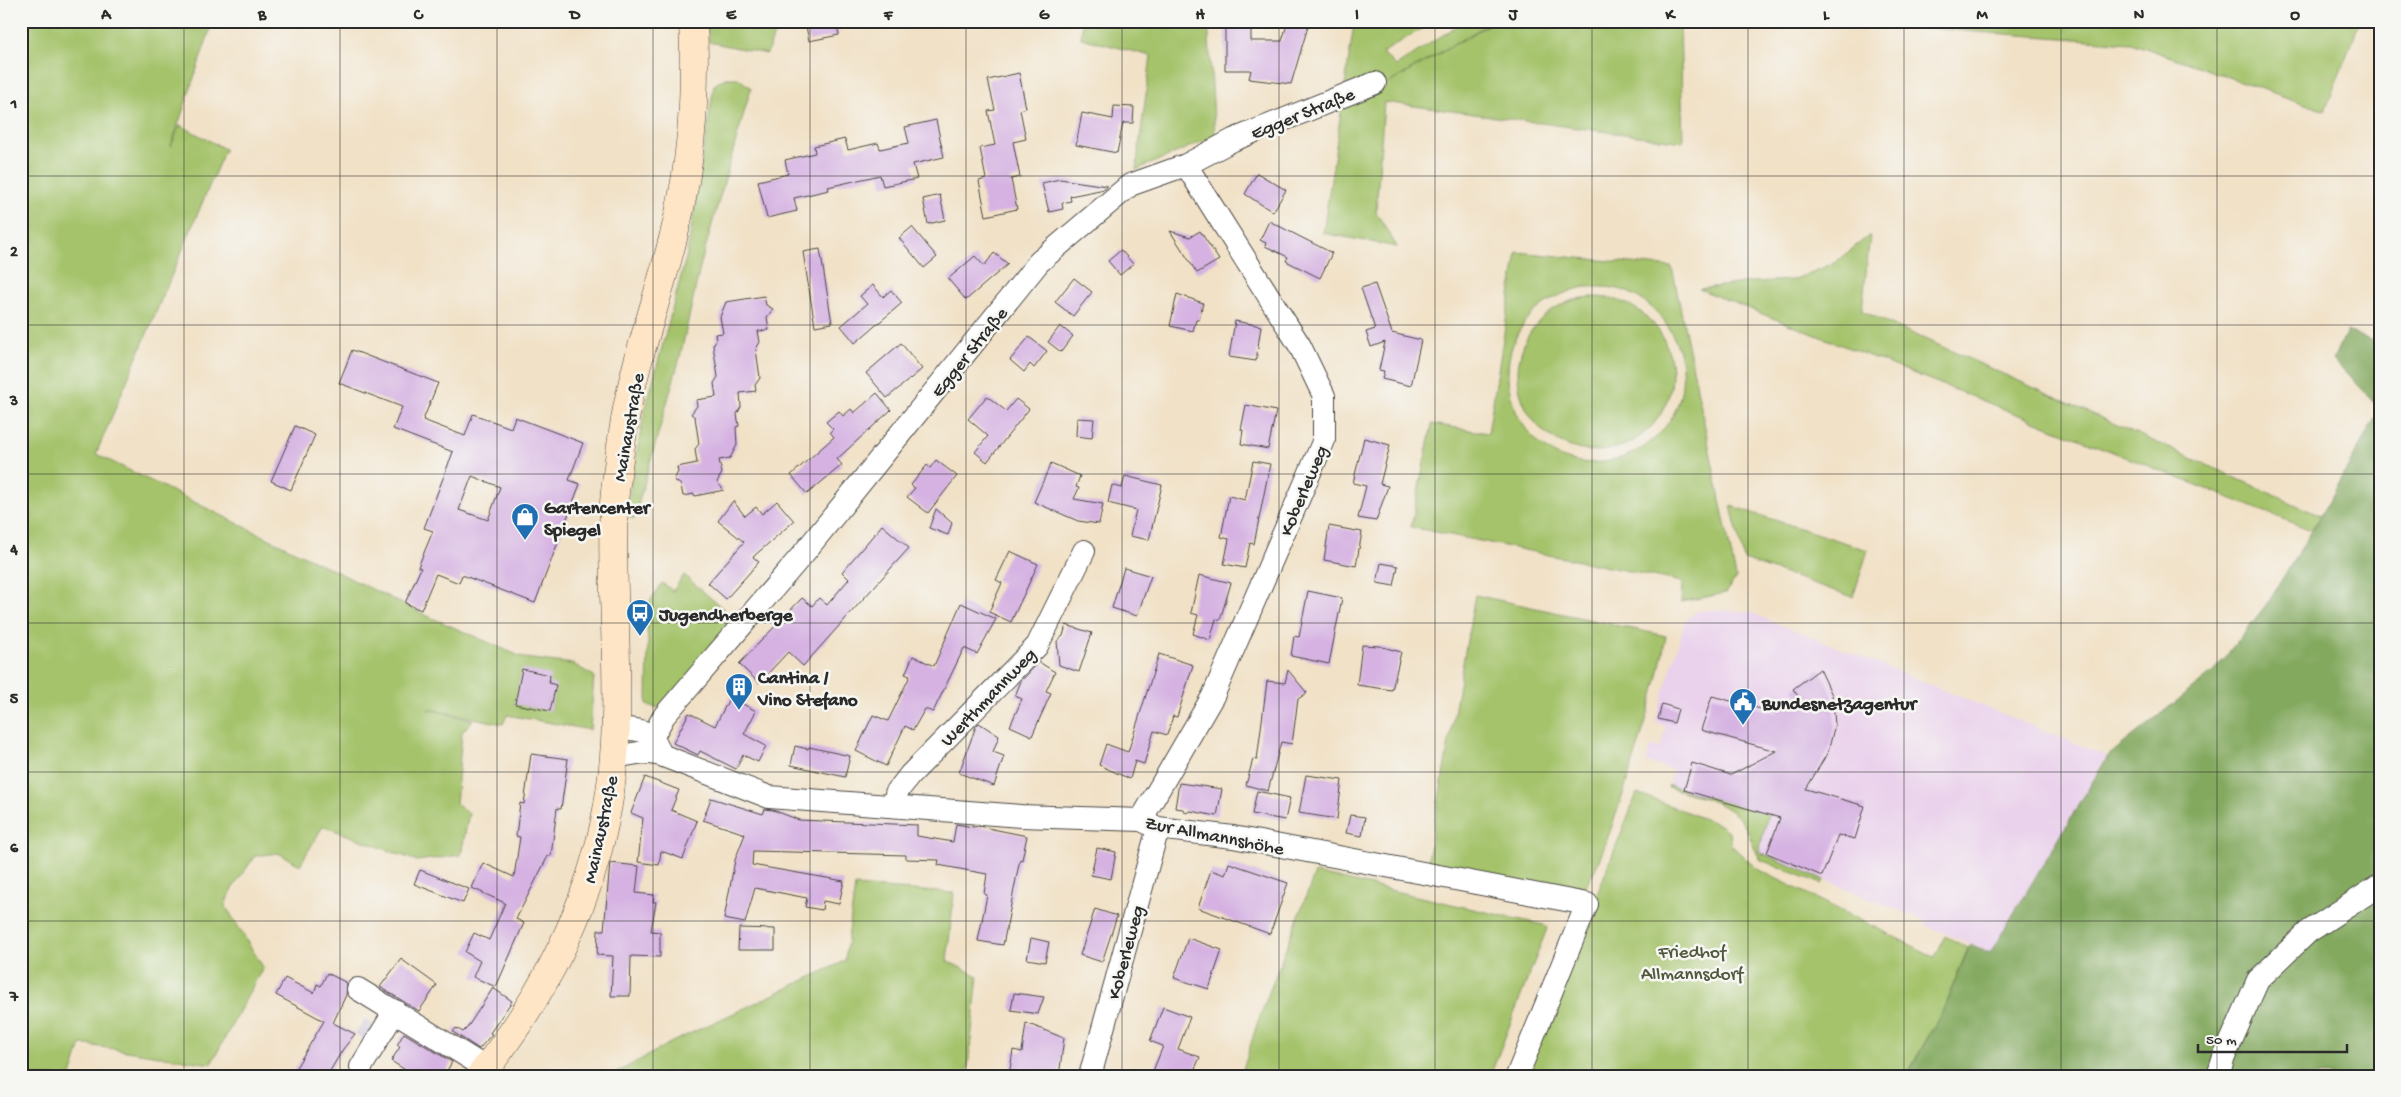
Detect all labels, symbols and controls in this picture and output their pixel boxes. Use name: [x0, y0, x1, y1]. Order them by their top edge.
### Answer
text: A: [100, 7, 112, 26]
text: B: [257, 7, 267, 26]
text: C: [413, 7, 424, 26]
text: D: [568, 7, 581, 26]
text: E: [726, 7, 737, 26]
text: F: [883, 7, 894, 26]
text: G: [1039, 7, 1050, 26]
text: H: [1195, 7, 1205, 26]
text: I: [1355, 7, 1359, 26]
text: J: [1508, 7, 1519, 26]
text: K: [1665, 7, 1677, 26]
text: L: [1823, 7, 1830, 26]
text: M: [1976, 7, 1988, 26]
text: N: [2134, 7, 2145, 26]
text: O: [2290, 7, 2300, 26]
street label: Egger Straße: [1248, 84, 1359, 146]
text: 1: [10, 96, 17, 115]
text: 2: [10, 244, 18, 263]
street label: Egger Straße: [927, 303, 1014, 403]
street label: Mainaustraße: [610, 371, 651, 484]
text: 3: [9, 393, 18, 412]
street label: Koberleweg: [1276, 442, 1335, 540]
place label: Gartencenter Spiegel: [544, 498, 652, 543]
shop icon: Gartencenter Spiegel: [510, 502, 540, 541]
text: 4: [9, 542, 18, 561]
bus stop icon: Jugendherberge: [625, 598, 655, 637]
place label: Jugendherberge: [658, 605, 794, 628]
street label: Werthmannweg: [937, 644, 1042, 752]
place label: Cantina / Vino Stefano: [757, 668, 858, 713]
building icon: Cantina / Vino Stefano: [724, 672, 754, 711]
public building icon: Bundesnetzagentur: [1728, 687, 1758, 726]
text: 5: [10, 691, 19, 710]
place label: Bundesnetzagentur: [1761, 694, 1918, 717]
street label: Mainaustraße: [580, 773, 625, 886]
street label: Zur Allmannshöhe: [1143, 813, 1286, 862]
text: 6: [10, 840, 19, 859]
street label: Koberleweg: [1104, 903, 1151, 1002]
park label: Friedhof Allmannsdorf: [1641, 942, 1745, 987]
text: 7: [9, 989, 19, 1008]
scale bar: [2198, 1022, 2347, 1054]
text: 50 m: [2206, 1032, 2237, 1050]

